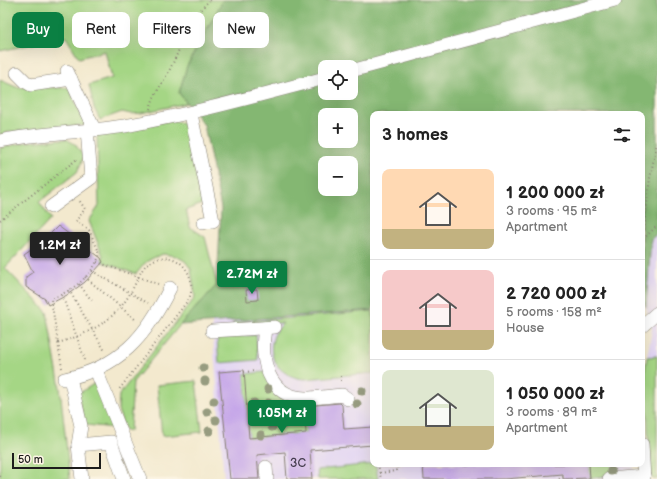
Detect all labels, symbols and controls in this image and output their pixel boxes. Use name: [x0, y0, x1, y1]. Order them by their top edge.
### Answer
chip: Buy: [12, 12, 64, 48]
chip: Rent: [72, 12, 130, 48]
chip: Filters: [138, 12, 205, 48]
chip: New: [213, 12, 269, 48]
map controls: [318, 60, 358, 196]
button: locate: [318, 60, 358, 100]
button: +: [318, 108, 358, 148]
icon: filters: [611, 124, 633, 146]
text: 3 homes: [382, 125, 448, 145]
button: −: [318, 156, 358, 196]
text: 1 200 000 zł: [506, 183, 605, 203]
icon: home: [414, 185, 462, 233]
text: 3 rooms · 95 m²: [506, 203, 597, 219]
text: Apartment: [506, 219, 567, 235]
pin: 1.2M zł: [23, 232, 97, 266]
text: 1.2M zł: [39, 237, 81, 253]
pin: 2.72M zł: [211, 261, 293, 295]
text: 2.72M zł: [226, 266, 278, 282]
text: 2 720 000 zł: [506, 284, 606, 304]
icon: home: [414, 286, 462, 334]
text: 5 rooms · 158 m²: [506, 304, 602, 320]
text: House: [506, 320, 544, 336]
text: 1 050 000 zł: [506, 384, 605, 404]
icon: home: [414, 386, 462, 434]
pin: 1.05M zł: [241, 400, 323, 434]
text: 3 rooms · 89 m²: [506, 404, 597, 420]
text: 1.05M zł: [257, 405, 307, 421]
text: Apartment: [506, 420, 567, 436]
scale bar: [12, 451, 101, 470]
text: 50 m: [18, 453, 43, 466]
house number: 3C: [290, 456, 306, 471]

